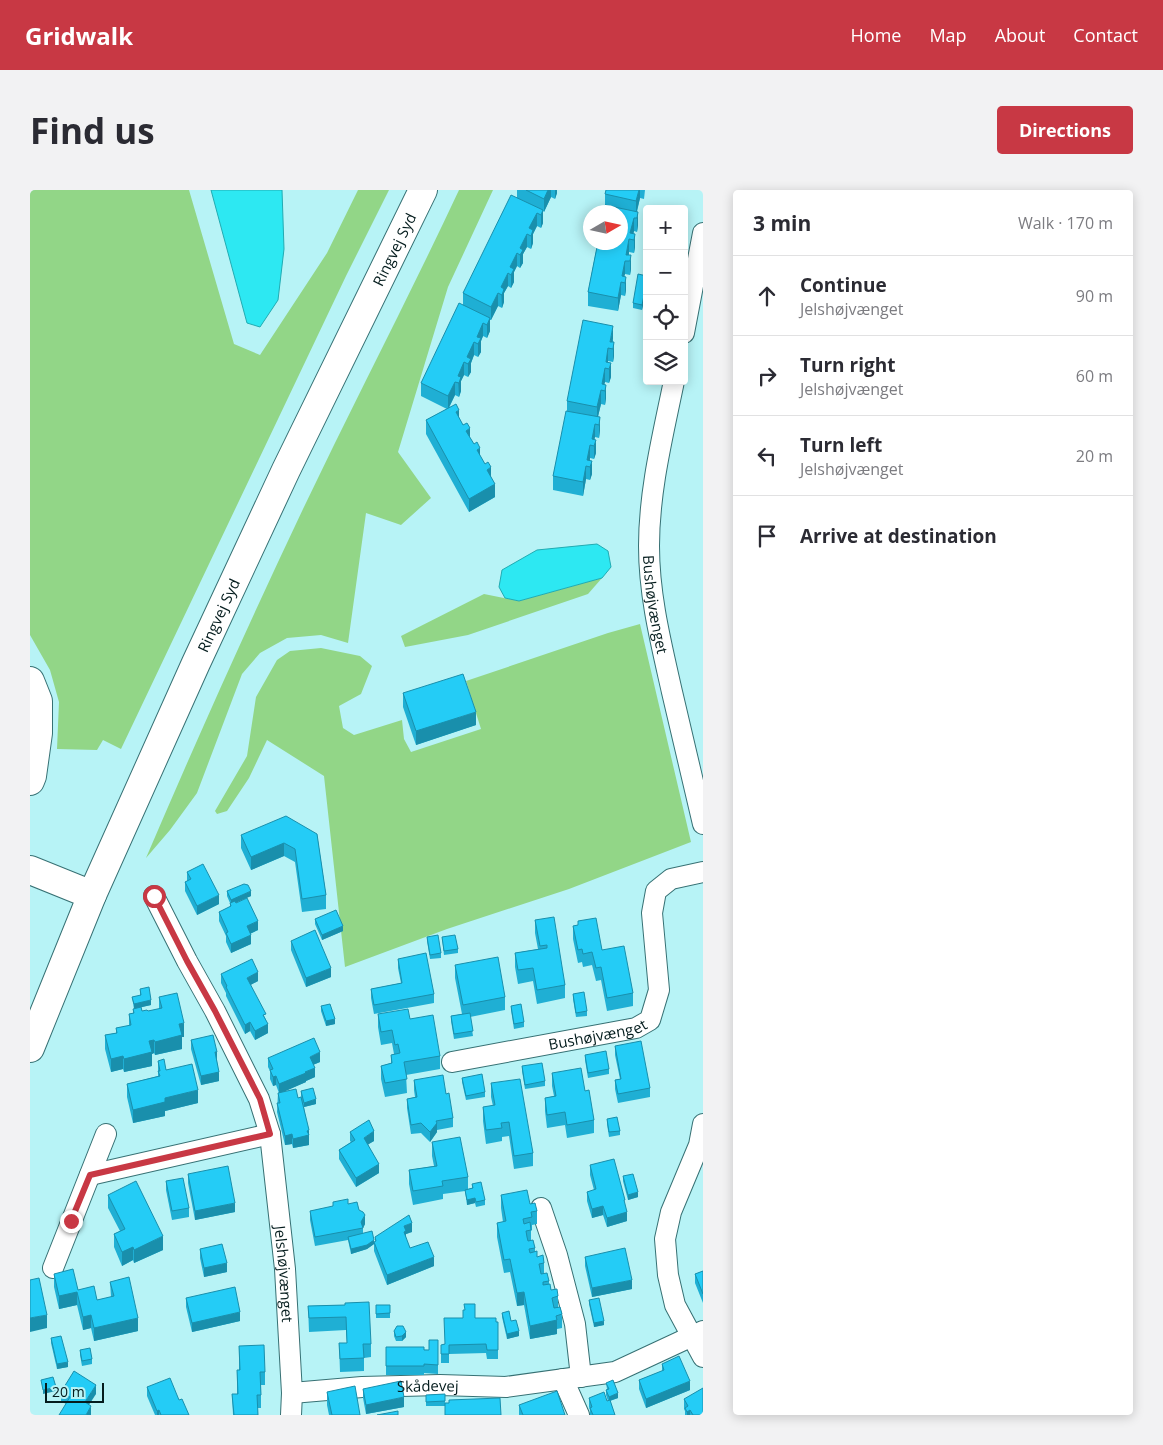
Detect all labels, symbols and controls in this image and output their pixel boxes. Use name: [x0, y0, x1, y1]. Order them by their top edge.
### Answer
text: Gridwalk: [25, 19, 133, 52]
text: Home: [851, 23, 901, 47]
text: Map: [929, 23, 967, 47]
text: About: [995, 23, 1045, 47]
text: Contact: [1073, 23, 1138, 47]
button: Directions: [997, 106, 1133, 154]
text: Find us: [30, 107, 155, 154]
north arrow: [583, 205, 628, 250]
map controls: [643, 205, 688, 385]
button: +: [643, 205, 688, 250]
street label: Ringvej Syd: [368, 209, 420, 289]
text: 3 min: [753, 209, 811, 237]
text: Walk · 170 m: [1018, 212, 1113, 234]
button: −: [643, 250, 688, 295]
text: Continue: [800, 272, 887, 298]
icon: ahead: [753, 282, 781, 310]
text: 90 m: [1076, 285, 1113, 307]
button: locate: [643, 295, 688, 340]
text: Jelshøjvænget: [800, 298, 903, 320]
button: layers: [643, 340, 688, 385]
text: Turn right: [800, 352, 895, 378]
icon: right: [753, 362, 781, 390]
text: 60 m: [1076, 365, 1113, 387]
text: Jelshøjvænget: [800, 378, 903, 400]
text: Turn left: [800, 432, 882, 458]
icon: left: [753, 442, 781, 470]
text: 20 m: [1076, 445, 1113, 467]
text: Jelshøjvænget: [800, 458, 903, 480]
icon: arrive: [753, 522, 781, 550]
text: Arrive at destination: [800, 523, 997, 549]
street label: Bushøjvænget: [639, 555, 673, 656]
street label: Ringvej Syd: [193, 575, 244, 655]
route start: [143, 885, 166, 908]
street label: Bushøjvænget: [547, 1014, 650, 1054]
route end: [60, 1210, 83, 1233]
street label: Jelshøjvænget: [270, 1223, 298, 1323]
street label: Skådevej: [397, 1375, 459, 1396]
scale bar: [45, 1380, 104, 1403]
text: 20 m: [52, 1382, 85, 1401]

